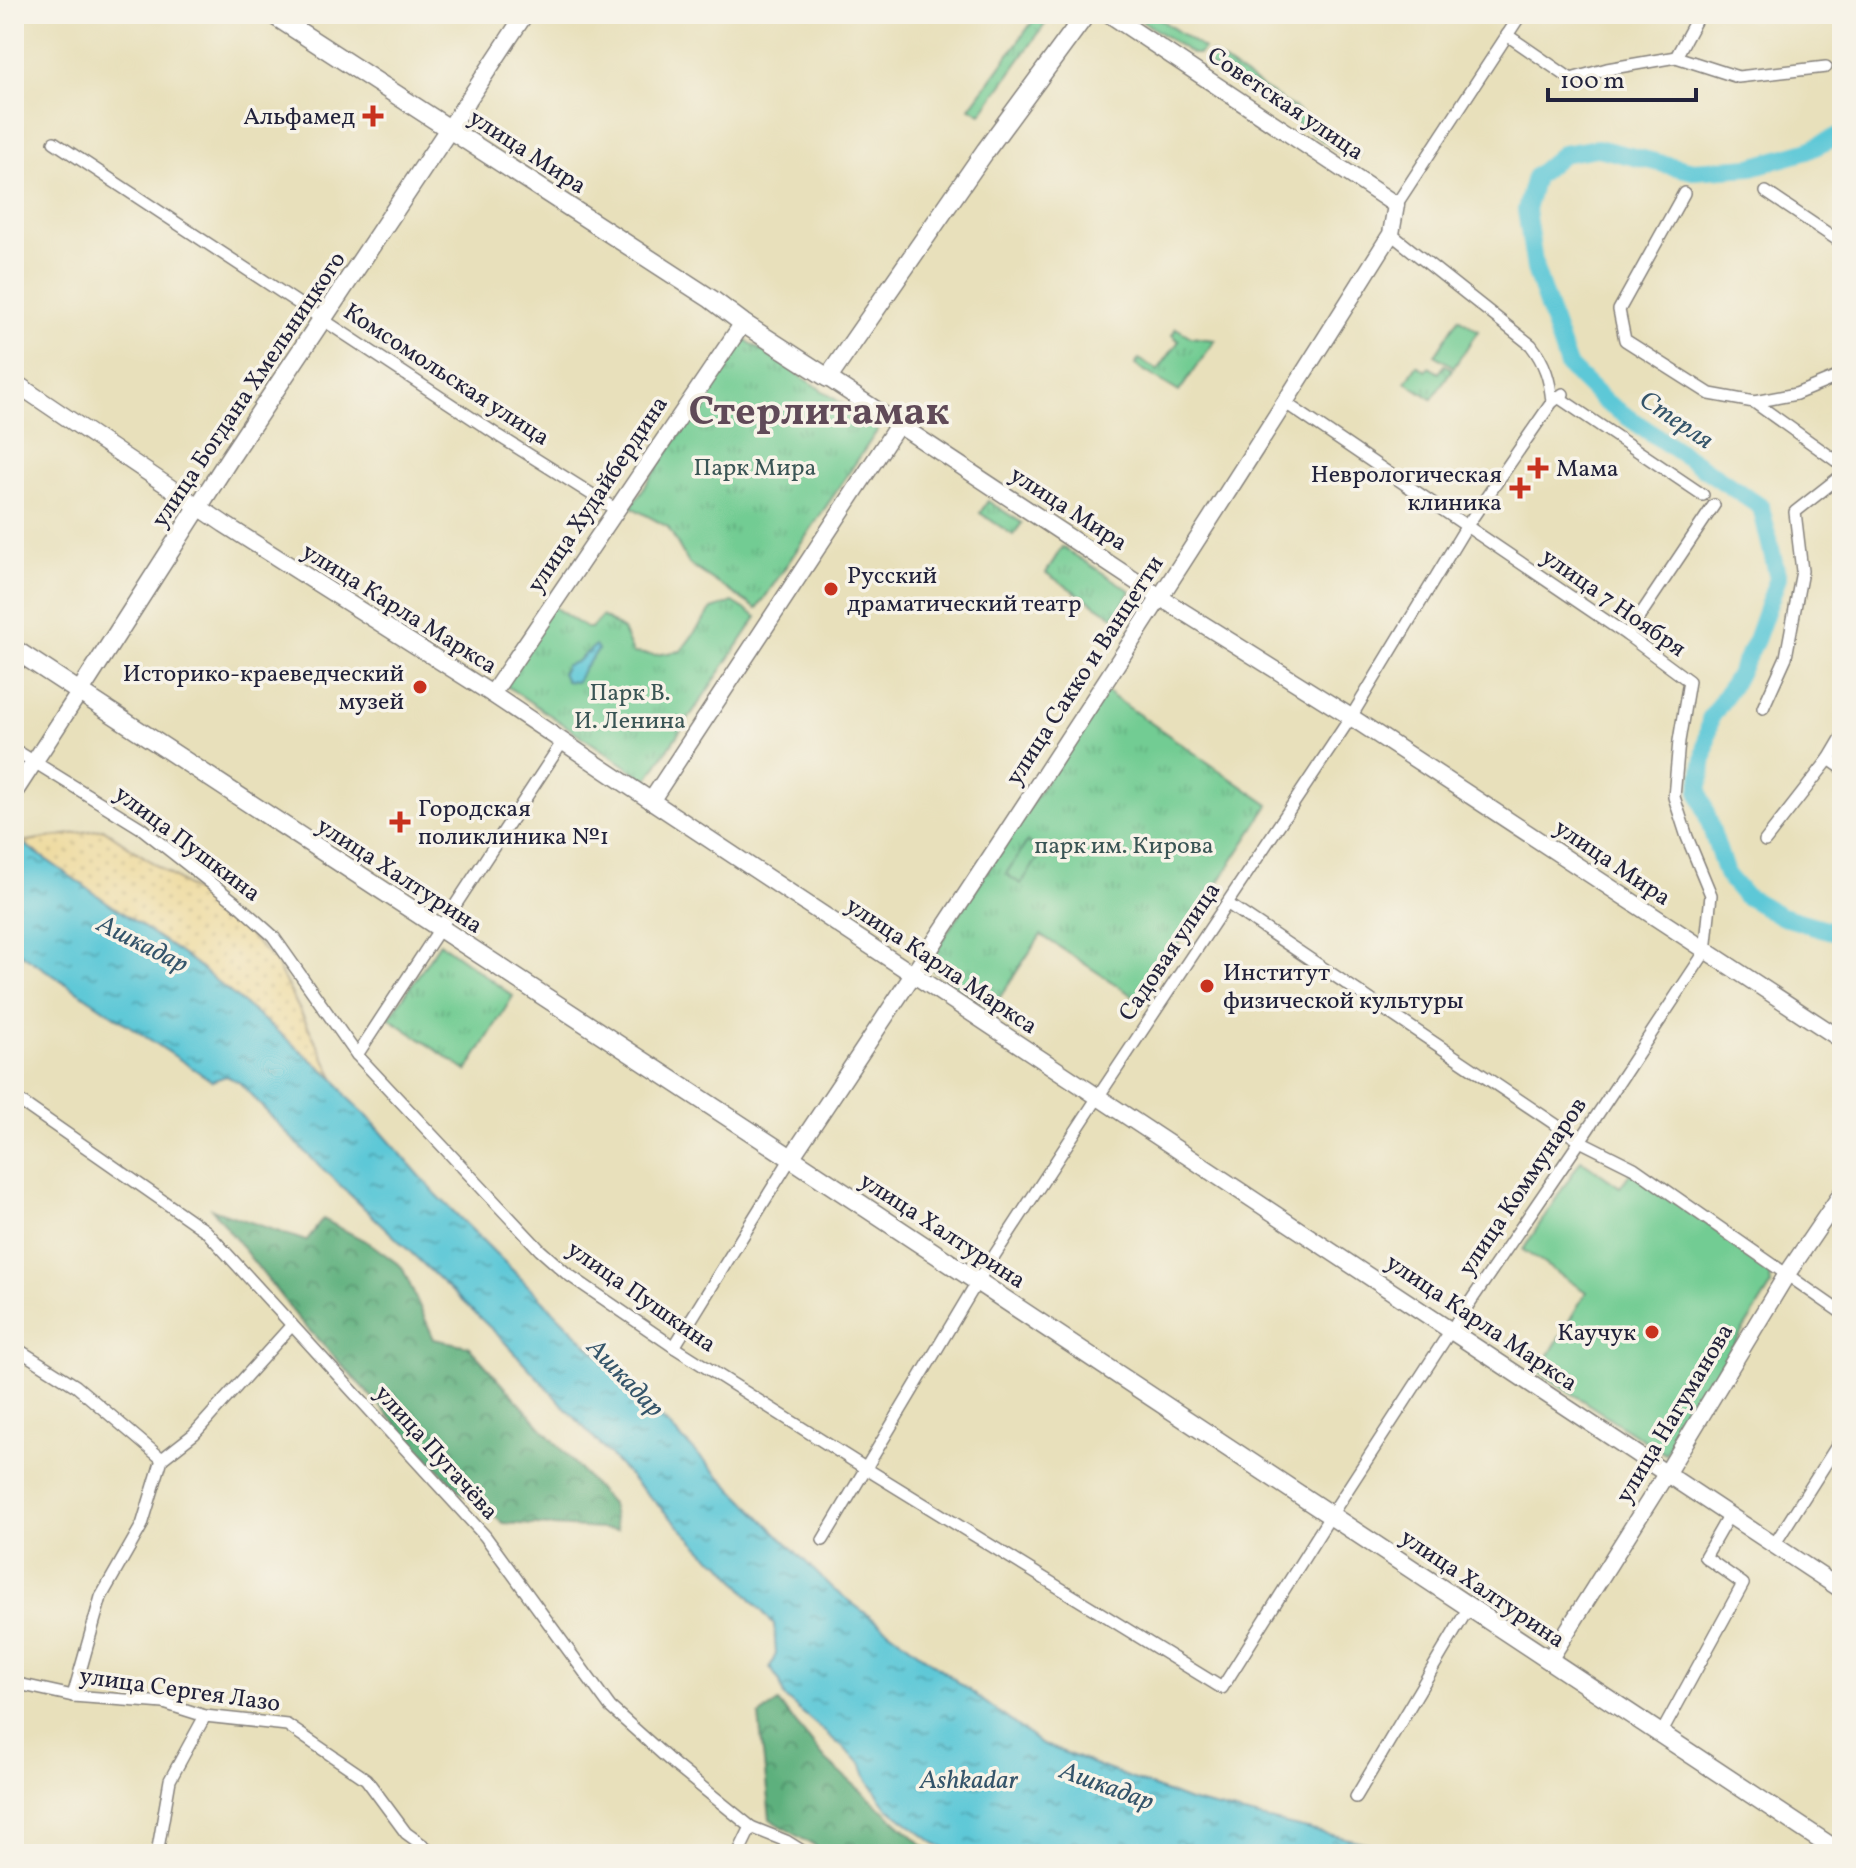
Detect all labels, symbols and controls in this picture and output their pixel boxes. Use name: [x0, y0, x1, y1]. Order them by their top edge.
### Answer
street label: Советская улица: [1200, 39, 1370, 170]
scale bar: [1548, 52, 1696, 102]
text: 100 m: [1560, 65, 1625, 99]
place label: Альфамед: [243, 101, 355, 135]
street label: улица Мира: [461, 102, 592, 204]
marker: Альфамед: [362, 105, 384, 127]
street label: улица Богдана Хмельницкого: [144, 245, 355, 535]
street label: Комсомольская улица: [336, 296, 556, 455]
water label: Стерля: [1632, 383, 1720, 459]
district label: Стерлитамак: [689, 386, 949, 442]
street label: улица Худайбердина: [520, 390, 677, 600]
park label: Парк Мира: [693, 452, 817, 486]
place label: Мама: [1556, 453, 1619, 487]
marker: Мама: [1527, 457, 1549, 479]
street label: улица Мира: [1002, 459, 1133, 561]
place label: Неврологическая клиника: [1311, 459, 1502, 521]
marker: Неврологическая клиника: [1509, 477, 1531, 499]
street label: улица Карла Маркса: [294, 536, 503, 684]
street label: улица 7 Ноября: [1533, 541, 1692, 666]
street label: улица Сакко и Ванцетти: [998, 549, 1173, 793]
place label: Русский драматический театр: [847, 560, 1082, 622]
marker: Русский драматический театр: [822, 580, 840, 598]
place label: Историко-краеведческий музей: [123, 658, 404, 720]
park label: Парк В. И. Ленина: [574, 677, 686, 739]
marker: Историко-краеведческий музей: [411, 678, 429, 696]
street label: улица Пушкина: [106, 778, 267, 911]
place label: Городская поликлиника №1: [418, 793, 609, 855]
street label: улица Халтурина: [309, 810, 489, 943]
marker: Городская поликлиника №1: [389, 811, 411, 833]
street label: улица Мира: [1547, 812, 1677, 915]
park label: парк им. Кирова: [1034, 830, 1214, 864]
street label: Садовая улица: [1111, 876, 1230, 1029]
street label: улица Карла Маркса: [838, 890, 1044, 1044]
water label: Ашкадар: [90, 906, 194, 983]
place label: Институт физической культуры: [1223, 957, 1464, 1019]
marker: Институт физической культуры: [1198, 977, 1216, 995]
street label: улица Коммунаров: [1451, 1091, 1596, 1283]
street label: улица Халтурина: [852, 1165, 1032, 1298]
street label: улица Пушкина: [559, 1233, 723, 1362]
street label: улица Карла Маркса: [1378, 1247, 1584, 1401]
place label: Каучук: [1557, 1317, 1636, 1351]
street label: улица Нагуманова: [1608, 1318, 1743, 1510]
marker: Каучук: [1643, 1323, 1661, 1341]
water label: Ашкадар: [577, 1330, 671, 1426]
street label: улица Пугачёва: [365, 1378, 506, 1528]
street label: улица Халтурина: [1393, 1522, 1571, 1658]
street label: улица Сергея Лазо: [77, 1660, 282, 1722]
water label: Ашкадар: [1053, 1753, 1158, 1820]
water label: Ashkadar: [919, 1763, 1018, 1799]

